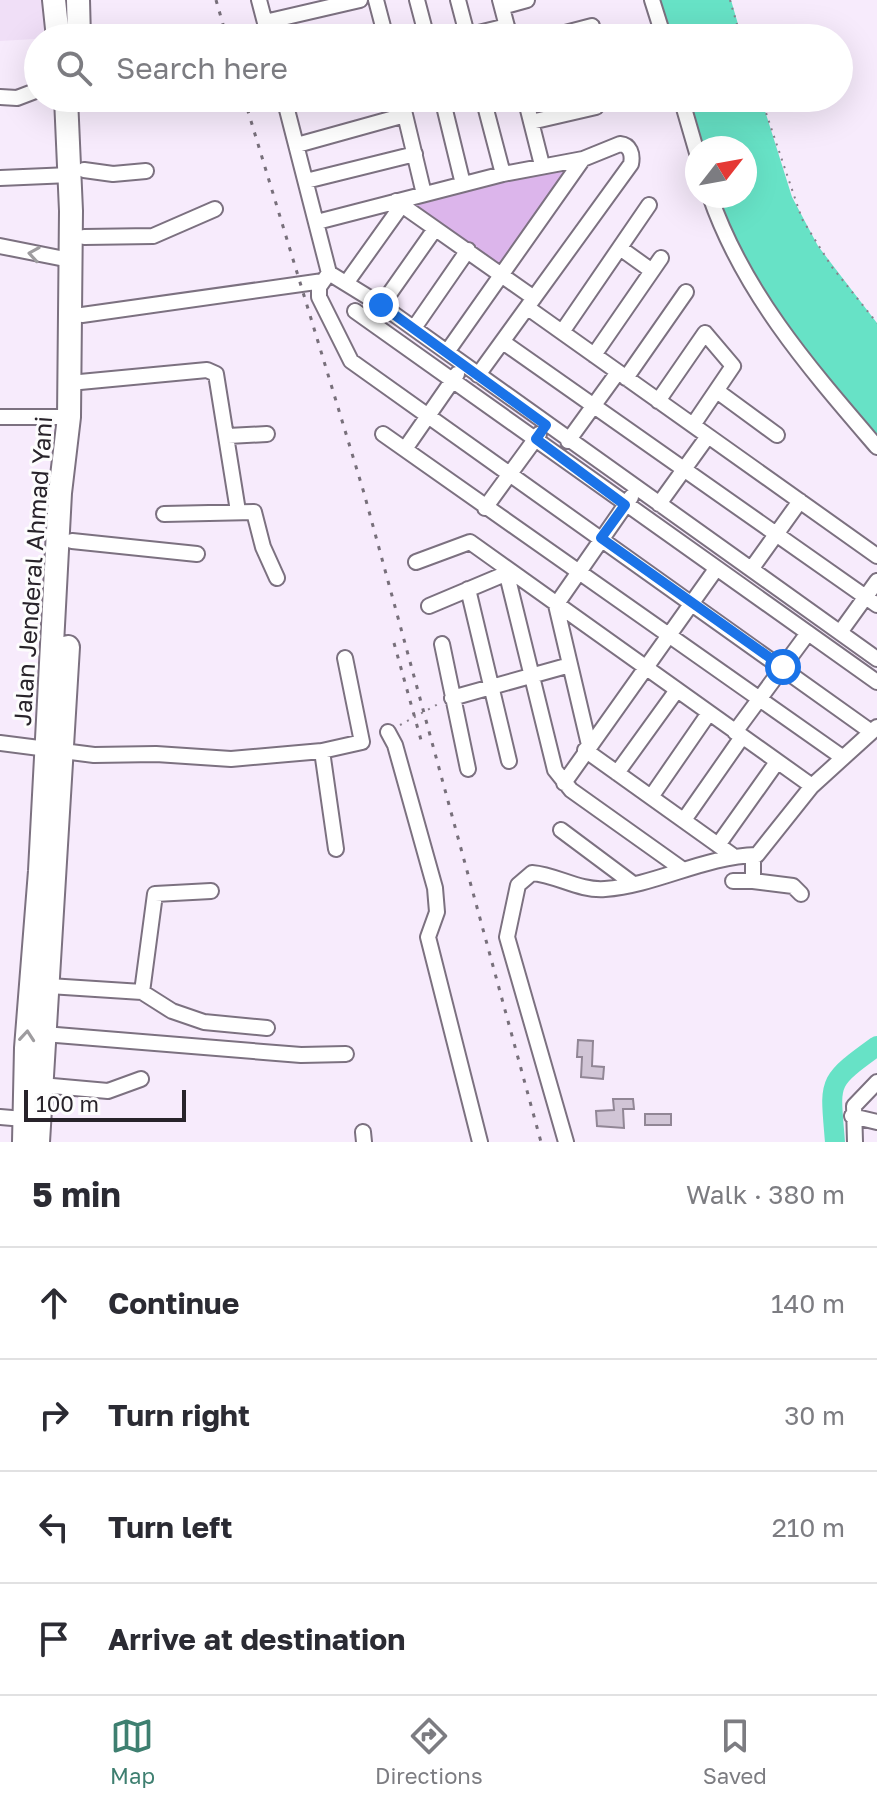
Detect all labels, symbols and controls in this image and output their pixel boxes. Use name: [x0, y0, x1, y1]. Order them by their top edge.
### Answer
search box: [24, 24, 853, 112]
icon: search: [52, 46, 96, 90]
text: Search here: [116, 50, 288, 86]
north arrow: [685, 136, 757, 208]
one-way arrow: [28, 246, 41, 263]
route end: [363, 287, 399, 323]
street label: Jalan Jenderal Ahmad Yani: [7, 415, 57, 727]
route start: [765, 649, 801, 685]
one-way arrow: [18, 1029, 35, 1042]
scale bar: [24, 1086, 186, 1122]
text: 100 m: [36, 1090, 99, 1117]
text: 5 min: [32, 1174, 121, 1214]
text: Walk · 380 m: [686, 1179, 845, 1210]
icon: ahead: [32, 1281, 76, 1325]
text: Continue: [108, 1285, 239, 1321]
text: 140 m: [771, 1288, 845, 1319]
icon: right: [32, 1393, 76, 1437]
text: Turn right: [108, 1397, 250, 1433]
text: 30 m: [784, 1400, 845, 1431]
icon: left: [32, 1505, 76, 1549]
text: Turn left: [108, 1509, 233, 1545]
text: 210 m: [772, 1512, 845, 1543]
icon: arrive: [32, 1617, 76, 1661]
text: Arrive at destination: [108, 1621, 405, 1657]
tab: Map: [110, 1714, 155, 1789]
tab: Directions: [375, 1714, 483, 1789]
tab: Saved: [703, 1714, 767, 1789]

